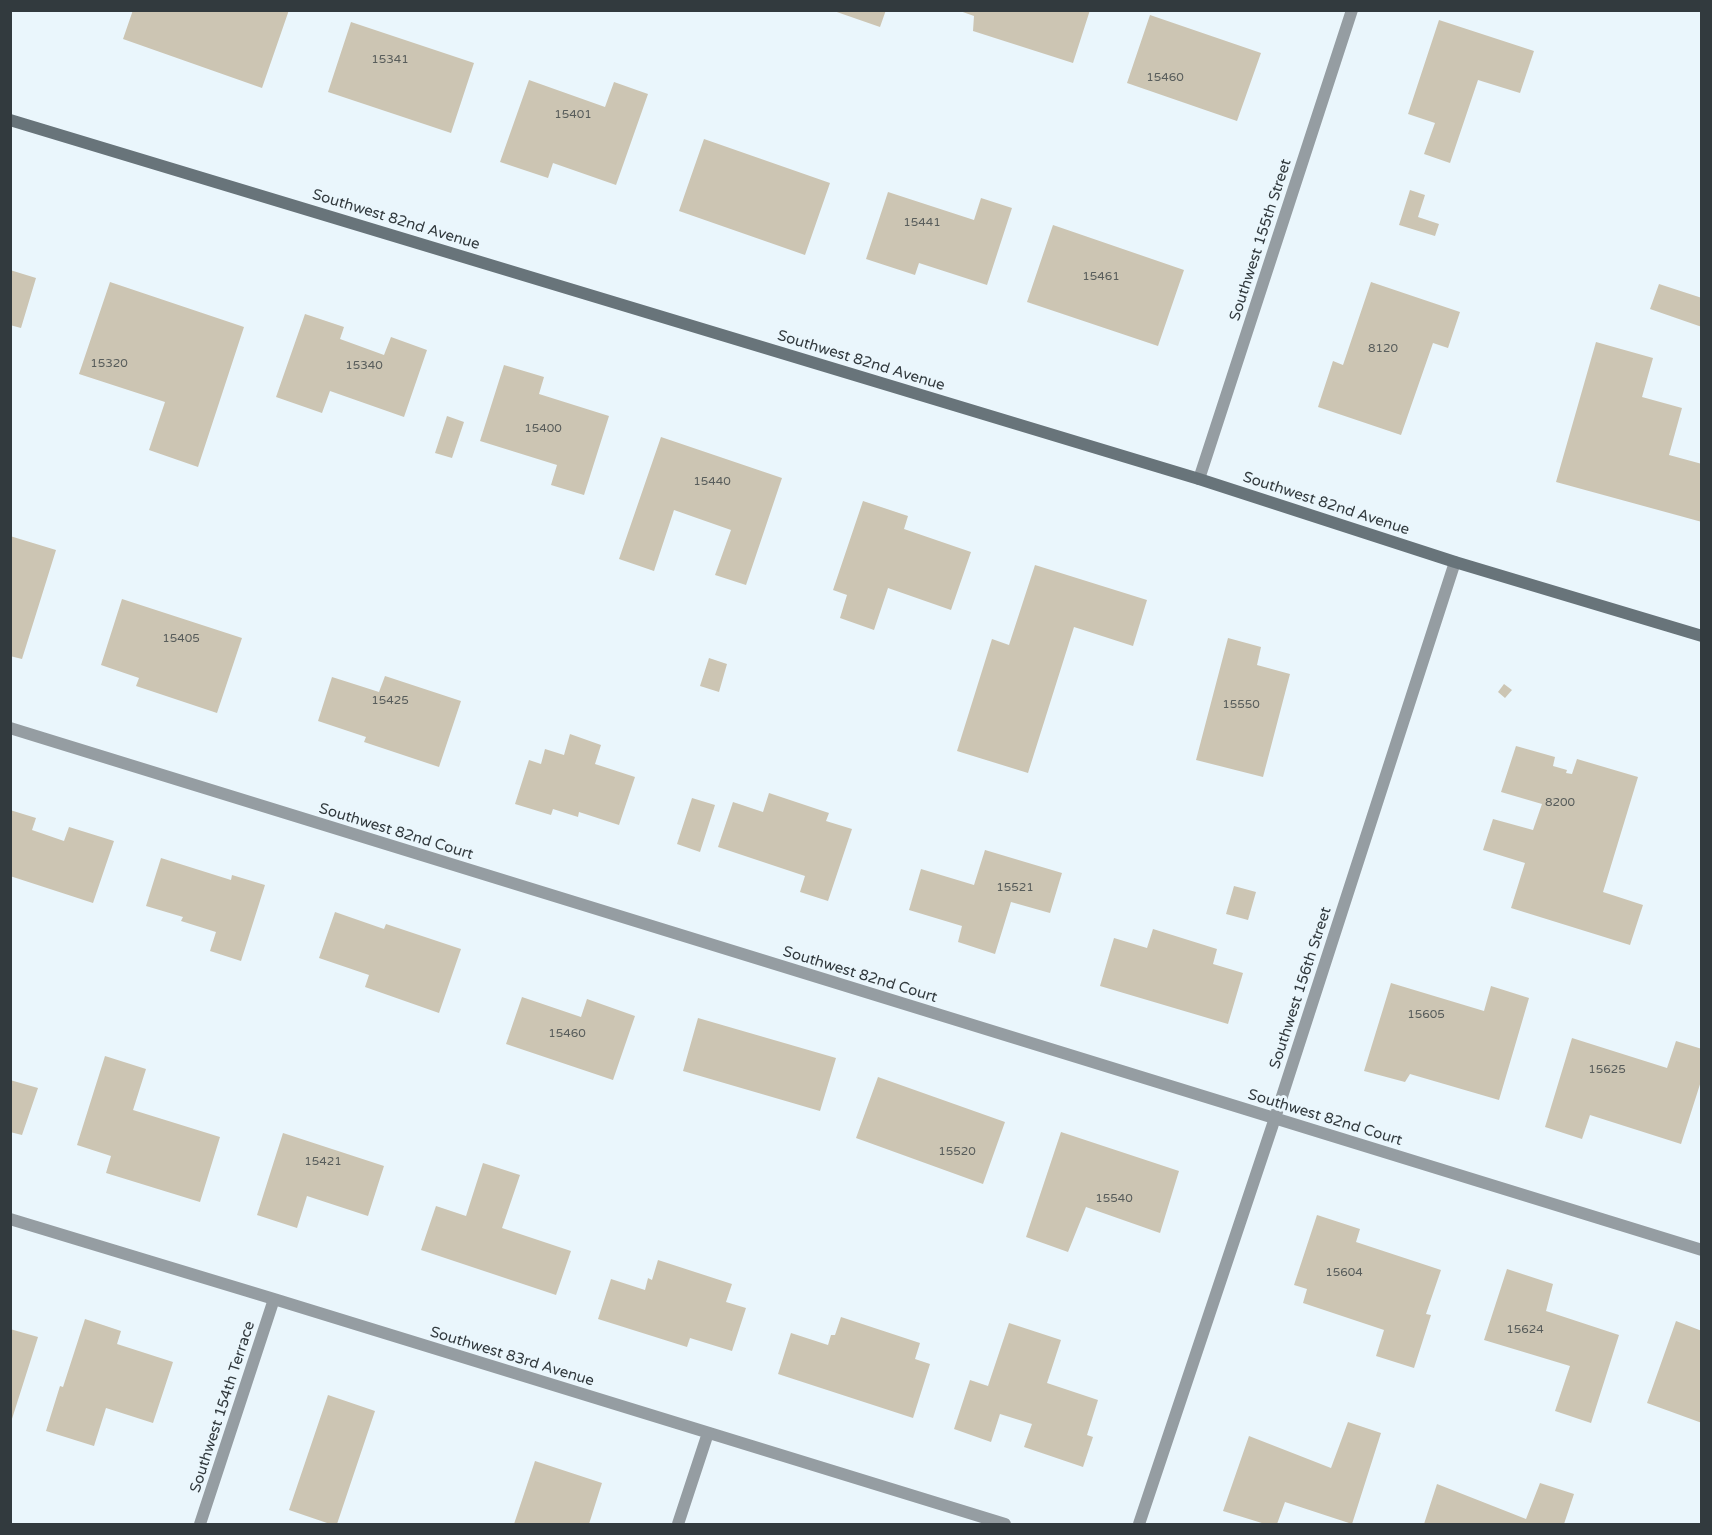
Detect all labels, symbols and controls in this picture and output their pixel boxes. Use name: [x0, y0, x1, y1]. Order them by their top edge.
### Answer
house number: 15341: [371, 53, 409, 67]
house number: 15460: [1146, 71, 1184, 85]
house number: 15401: [554, 108, 592, 122]
street label: Southwest 155th Street: [1226, 157, 1296, 323]
street label: Southwest 82nd Avenue: [310, 186, 482, 254]
house number: 15441: [903, 216, 941, 230]
house number: 15461: [1082, 270, 1120, 284]
street label: Southwest 82nd Avenue: [775, 327, 947, 395]
house number: 8120: [1368, 342, 1398, 356]
house number: 15320: [90, 357, 128, 371]
house number: 15340: [345, 359, 383, 373]
house number: 15400: [524, 422, 562, 436]
street label: Southwest 82nd Avenue: [1240, 469, 1412, 539]
house number: 15440: [693, 475, 731, 489]
house number: 15405: [162, 632, 200, 646]
house number: 15425: [371, 694, 409, 708]
house number: 15550: [1222, 698, 1260, 712]
house number: 8200: [1545, 796, 1575, 810]
street label: Southwest 82nd Court: [317, 800, 475, 864]
house number: 15521: [996, 881, 1034, 895]
street label: Southwest 156th Street: [1266, 905, 1336, 1071]
street label: Southwest 82nd Court: [781, 943, 939, 1007]
house number: 15605: [1407, 1008, 1445, 1022]
house number: 15460: [548, 1027, 586, 1041]
house number: 15625: [1588, 1063, 1626, 1077]
street label: Southwest 82nd Court: [1246, 1086, 1404, 1150]
house number: 15520: [938, 1145, 976, 1159]
house number: 15421: [304, 1155, 342, 1169]
house number: 15540: [1095, 1192, 1133, 1206]
house number: 15604: [1325, 1266, 1363, 1280]
street label: Southwest 154th Terrace: [187, 1319, 259, 1495]
street label: Southwest 83rd Avenue: [428, 1323, 596, 1391]
house number: 15624: [1506, 1323, 1544, 1337]

